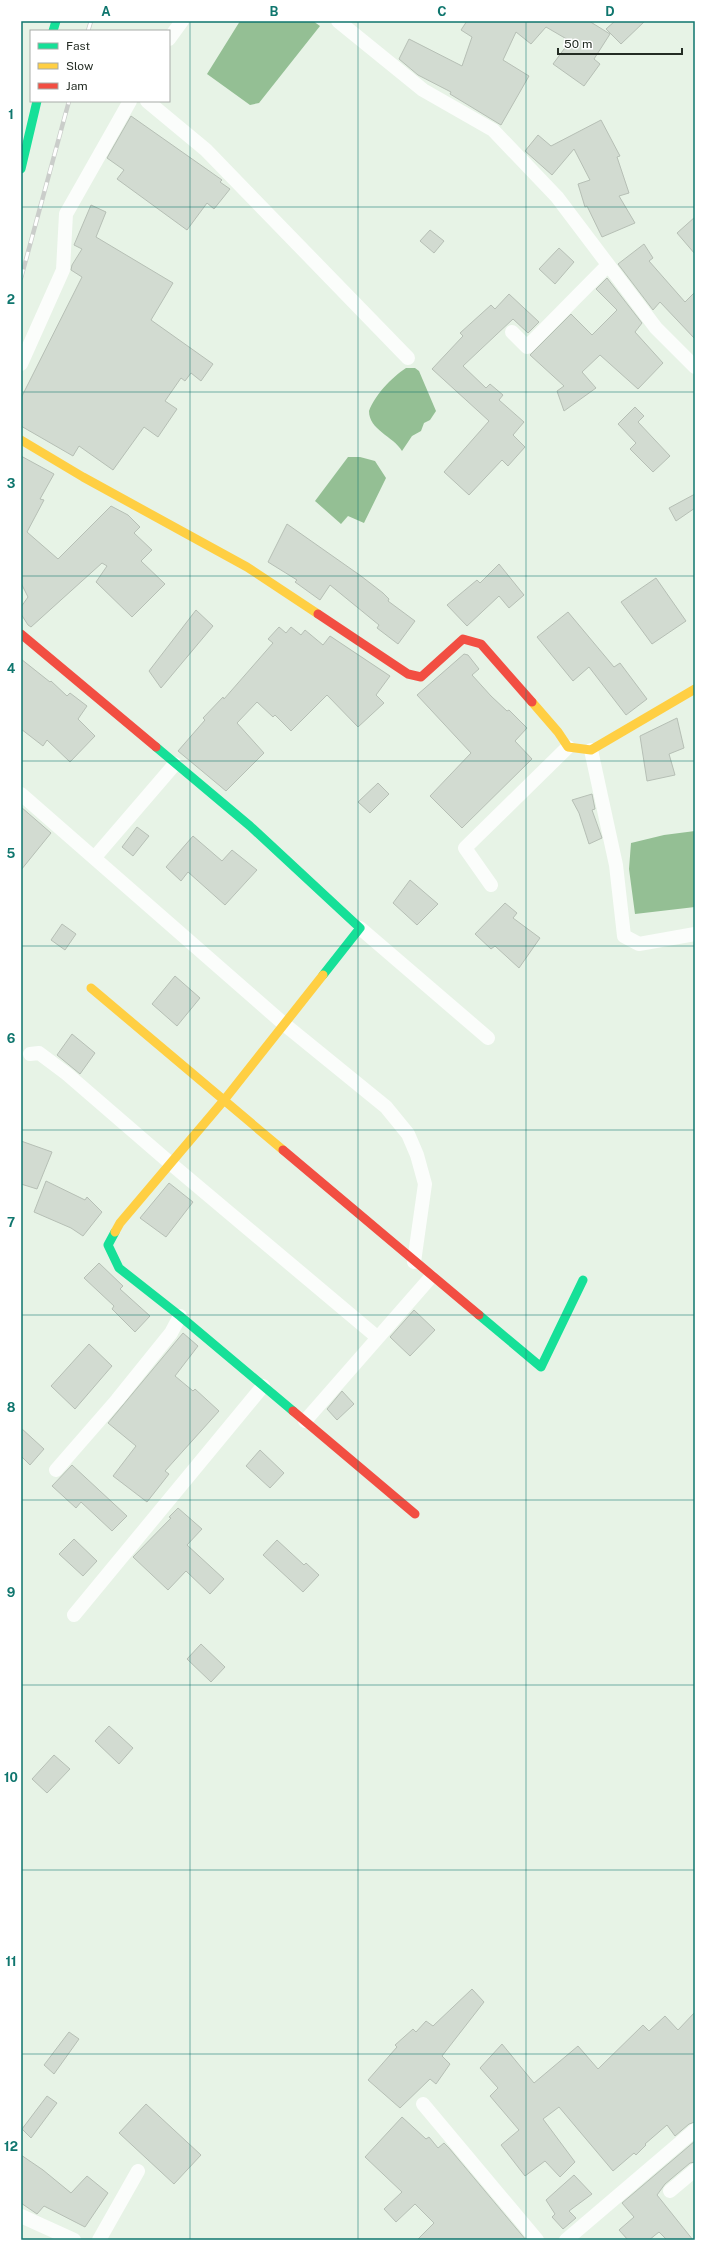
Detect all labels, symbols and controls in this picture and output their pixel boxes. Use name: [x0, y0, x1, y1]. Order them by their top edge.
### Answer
text: A: [101, 4, 111, 19]
text: B: [270, 4, 279, 19]
text: C: [437, 4, 447, 19]
text: D: [605, 4, 615, 19]
legend: [30, 30, 170, 102]
scale bar: [558, 30, 682, 56]
text: 50 m: [564, 37, 592, 51]
text: Fast: [66, 39, 91, 53]
text: Slow: [66, 59, 94, 73]
text: Jam: [66, 79, 88, 93]
text: 1: [8, 107, 14, 122]
text: 2: [7, 292, 15, 307]
text: 3: [7, 476, 16, 491]
text: 4: [7, 661, 16, 676]
text: 5: [7, 846, 16, 861]
text: 6: [7, 1031, 16, 1046]
text: 7: [7, 1215, 15, 1230]
text: 8: [7, 1400, 16, 1415]
text: 9: [7, 1585, 15, 1600]
text: 10: [4, 1770, 18, 1785]
text: 11: [5, 1954, 17, 1969]
text: 12: [4, 2139, 18, 2154]

